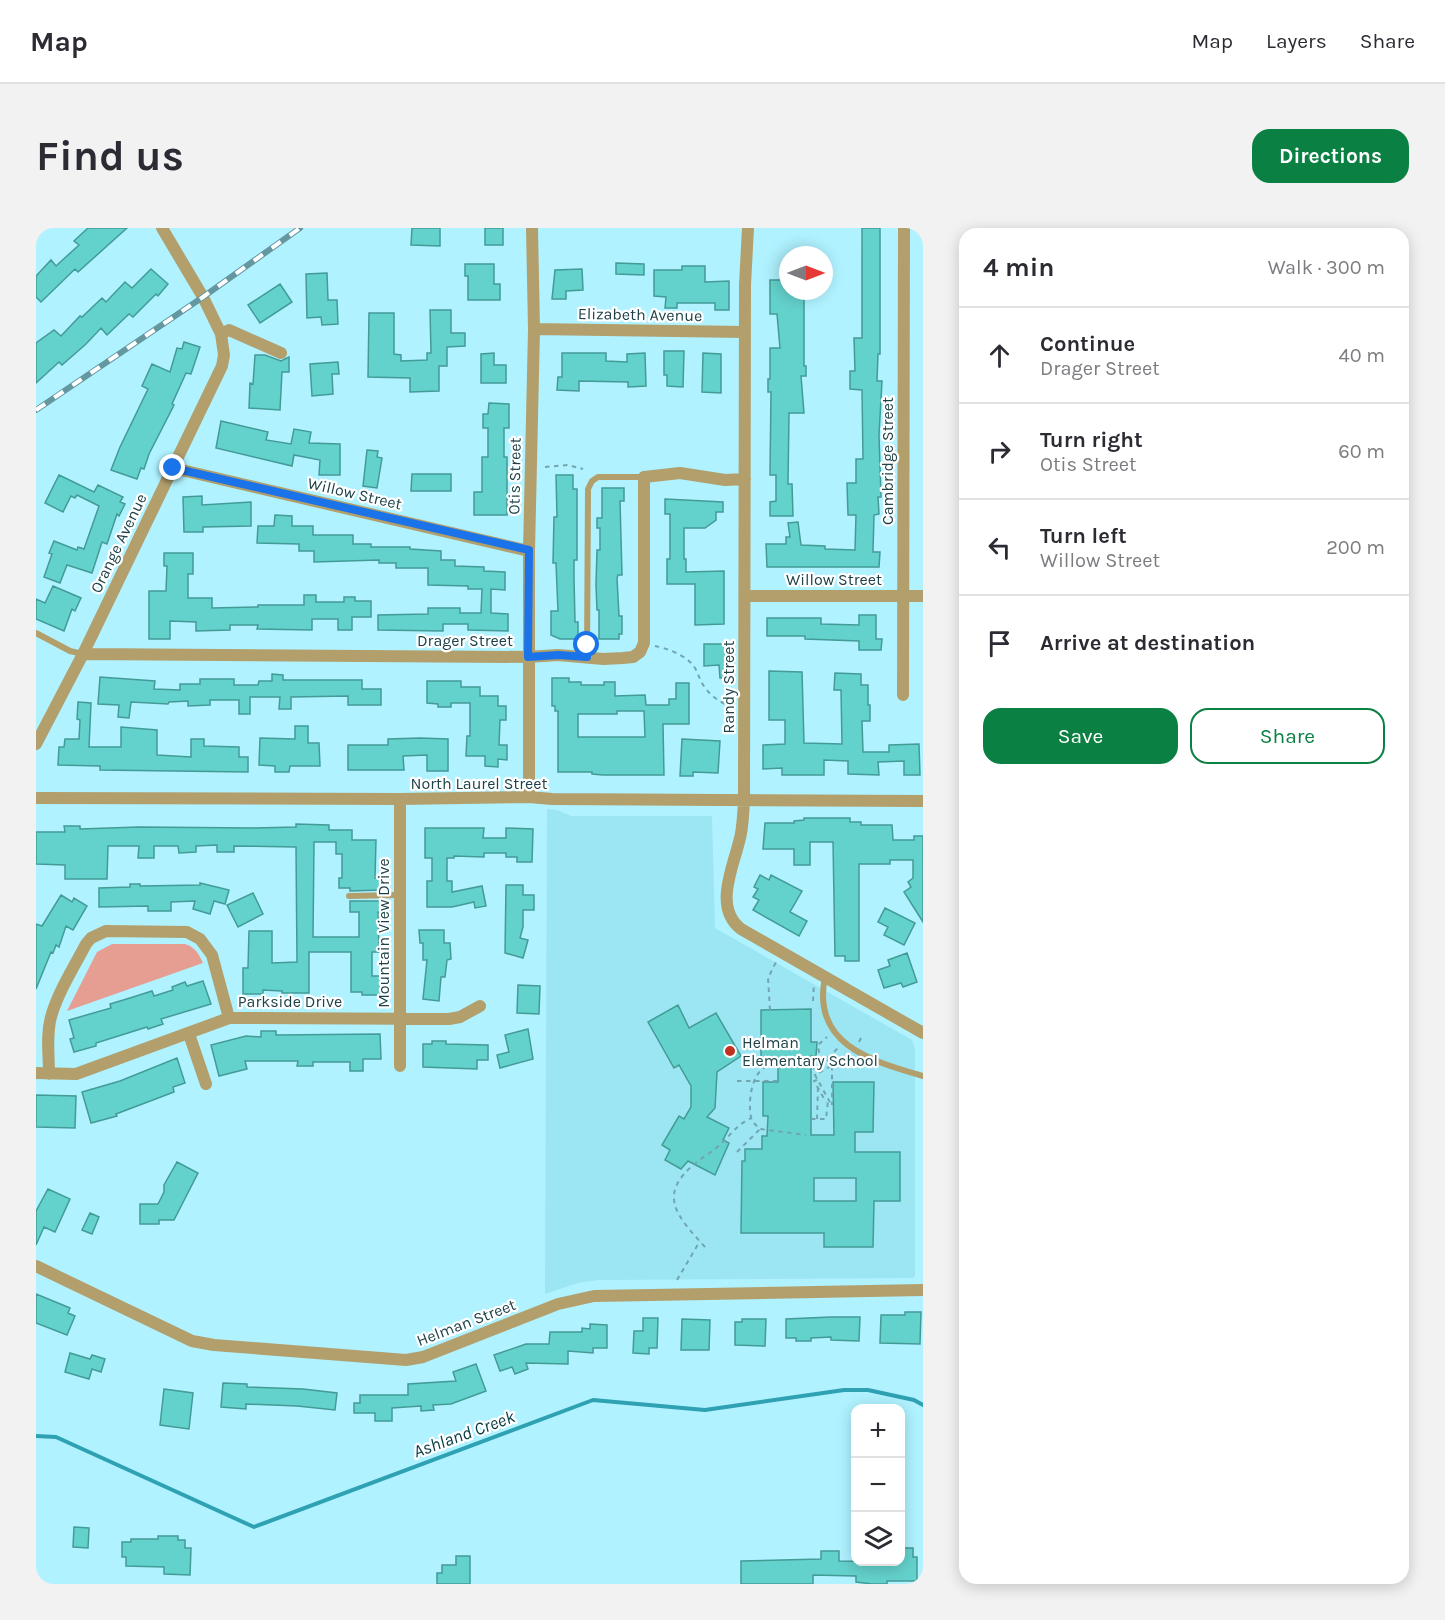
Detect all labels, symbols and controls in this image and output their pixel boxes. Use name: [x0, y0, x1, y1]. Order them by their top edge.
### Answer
text: Map: [30, 25, 88, 58]
text: Map: [1191, 29, 1233, 53]
text: Layers: [1266, 29, 1327, 53]
text: Share: [1360, 29, 1415, 53]
button: Directions: [1252, 129, 1409, 183]
text: Find us: [36, 131, 184, 181]
north arrow: [779, 246, 833, 300]
text: 4 min: [983, 252, 1054, 283]
text: Walk · 300 m: [1268, 256, 1385, 279]
street label: Elizabeth Avenue: [578, 304, 702, 325]
text: Continue: [1040, 331, 1135, 357]
icon: ahead: [983, 339, 1016, 372]
text: 40 m: [1339, 344, 1385, 367]
text: Drager Street: [1040, 357, 1160, 380]
street label: Cambridge Street: [878, 397, 897, 525]
text: Turn right: [1040, 427, 1143, 453]
icon: right: [983, 435, 1016, 468]
street label: Otis Street: [504, 437, 525, 515]
text: 60 m: [1338, 440, 1385, 463]
text: Otis Street: [1040, 453, 1137, 476]
route end: [159, 454, 185, 480]
street label: Willow Street: [306, 473, 404, 514]
street label: Orange Avenue: [86, 490, 151, 596]
text: Turn left: [1040, 523, 1127, 549]
icon: left: [983, 531, 1016, 564]
text: 200 m: [1326, 536, 1385, 559]
text: Willow Street: [1040, 549, 1160, 572]
street label: Willow Street: [786, 570, 882, 589]
icon: arrive: [983, 627, 1016, 660]
text: Arrive at destination: [1040, 630, 1255, 656]
street label: Drager Street: [417, 631, 513, 650]
route start: [573, 631, 599, 657]
street label: Randy Street: [719, 641, 738, 733]
button: Save: [983, 708, 1178, 764]
button: Share: [1190, 708, 1385, 764]
street label: North Laurel Street: [410, 774, 548, 793]
street label: Mountain View Drive: [374, 858, 393, 1008]
street label: Parkside Drive: [238, 992, 342, 1011]
place label: Helman Elementary School: [742, 1033, 878, 1070]
marker: Helman Elementary School: [723, 1044, 737, 1058]
street label: Helman Street: [414, 1295, 518, 1350]
map controls: [851, 1404, 905, 1566]
button: +: [851, 1404, 905, 1458]
water label: Ashland Creek: [410, 1405, 519, 1463]
button: −: [851, 1458, 905, 1512]
button: layers: [851, 1512, 905, 1566]

